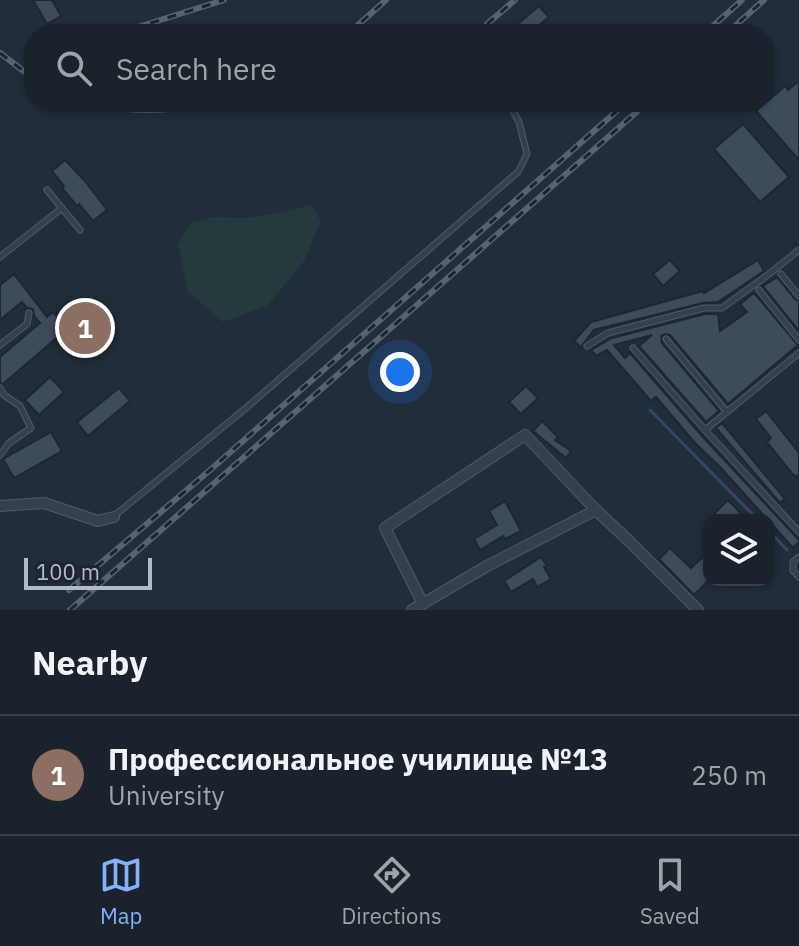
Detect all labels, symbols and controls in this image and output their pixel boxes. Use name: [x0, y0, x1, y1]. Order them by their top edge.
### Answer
search box: [24, 24, 775, 112]
icon: search: [52, 46, 96, 90]
text: Search here: [116, 49, 277, 88]
pin: 1: [59, 298, 111, 358]
your location: [380, 352, 420, 392]
map controls: [703, 514, 775, 586]
button: layers: [703, 514, 775, 586]
scale bar: [24, 554, 152, 590]
text: 100 m: [36, 557, 100, 586]
text: Nearby: [32, 640, 147, 684]
text: Профессиональное училище №13: [108, 739, 608, 778]
text: 1: [50, 758, 66, 792]
text: 250 m: [691, 758, 767, 792]
text: University: [108, 778, 225, 812]
tab: Map: [99, 853, 143, 930]
tab: Directions: [342, 853, 442, 930]
tab: Saved: [640, 853, 700, 930]

